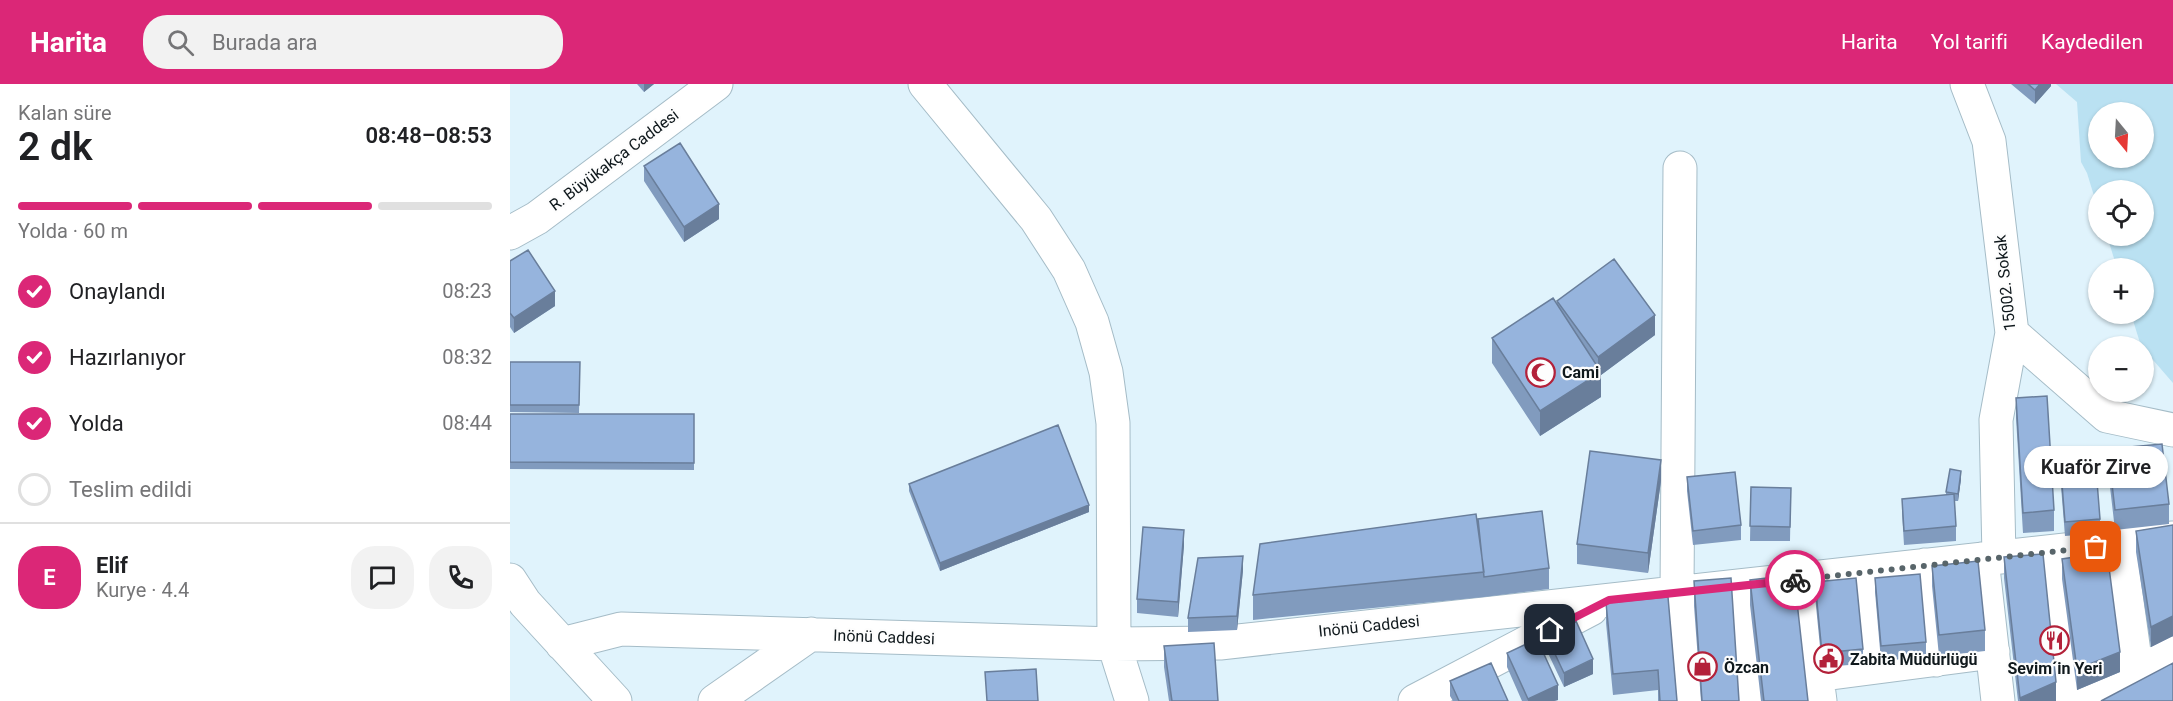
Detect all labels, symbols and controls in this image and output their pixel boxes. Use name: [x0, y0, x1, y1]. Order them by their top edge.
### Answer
search box: [143, 15, 563, 69]
text: Harita: [30, 26, 107, 59]
icon: search: [164, 26, 197, 59]
text: Burada ara: [212, 30, 318, 55]
text: Harita: [1841, 30, 1898, 54]
text: Yol tarifi: [1931, 30, 2008, 54]
text: Kaydedilen: [2041, 30, 2143, 54]
text: Kalan süre: [18, 101, 112, 125]
north arrow: [2088, 102, 2154, 168]
map controls: [2088, 102, 2154, 402]
street label: R. Büyükakça Caddesi: [546, 105, 682, 215]
text: 08:48–08:53: [365, 123, 492, 148]
text: 2 dk: [18, 124, 93, 170]
button: locate: [2088, 180, 2154, 246]
text: Yolda · 60 m: [18, 219, 128, 243]
street label: 15002. Sokak: [1990, 233, 2020, 332]
button: +: [2088, 258, 2154, 324]
icon: check: [18, 275, 51, 308]
text: Onaylandı: [69, 279, 166, 304]
text: 08:23: [442, 279, 492, 303]
button: −: [2088, 336, 2154, 402]
icon: check: [18, 341, 51, 374]
text: Hazırlanıyor: [69, 345, 186, 370]
text: 08:32: [442, 345, 492, 369]
mosque icon: Cami: [1525, 356, 1557, 388]
place label: Cami: [1562, 363, 1599, 382]
icon: check: [18, 407, 51, 440]
text: Yolda: [69, 411, 124, 436]
text: 08:44: [442, 411, 492, 435]
callout: Kuaför Zirve: [2024, 445, 2168, 487]
text: Kuaför Zirve: [2041, 455, 2151, 479]
text: Teslim edildi: [69, 477, 192, 502]
pin: [2070, 521, 2121, 572]
icon: bag: [2079, 530, 2112, 563]
button: chat: [351, 546, 414, 609]
button: phone: [429, 546, 492, 609]
courier: [1765, 550, 1825, 610]
text: Elif: [96, 553, 128, 578]
icon: bike: [1779, 564, 1812, 597]
text: E: [43, 565, 56, 590]
text: Kurye · 4.4: [96, 578, 189, 602]
pin: [1524, 604, 1575, 655]
street label: Inönü Caddesi: [1317, 611, 1421, 641]
icon: home: [1533, 613, 1566, 646]
restaurant icon: Sevim´in Yeri: [2039, 624, 2071, 656]
street label: Inönü Caddesi: [833, 626, 935, 648]
public building icon: Zabita Müdürlügü: [1813, 643, 1845, 675]
place label: Zabita Müdürlügü: [1850, 650, 1978, 669]
shop icon: Özcan: [1687, 651, 1719, 683]
place label: Özcan: [1724, 658, 1769, 677]
place label: Sevim´in Yeri: [2007, 659, 2103, 678]

